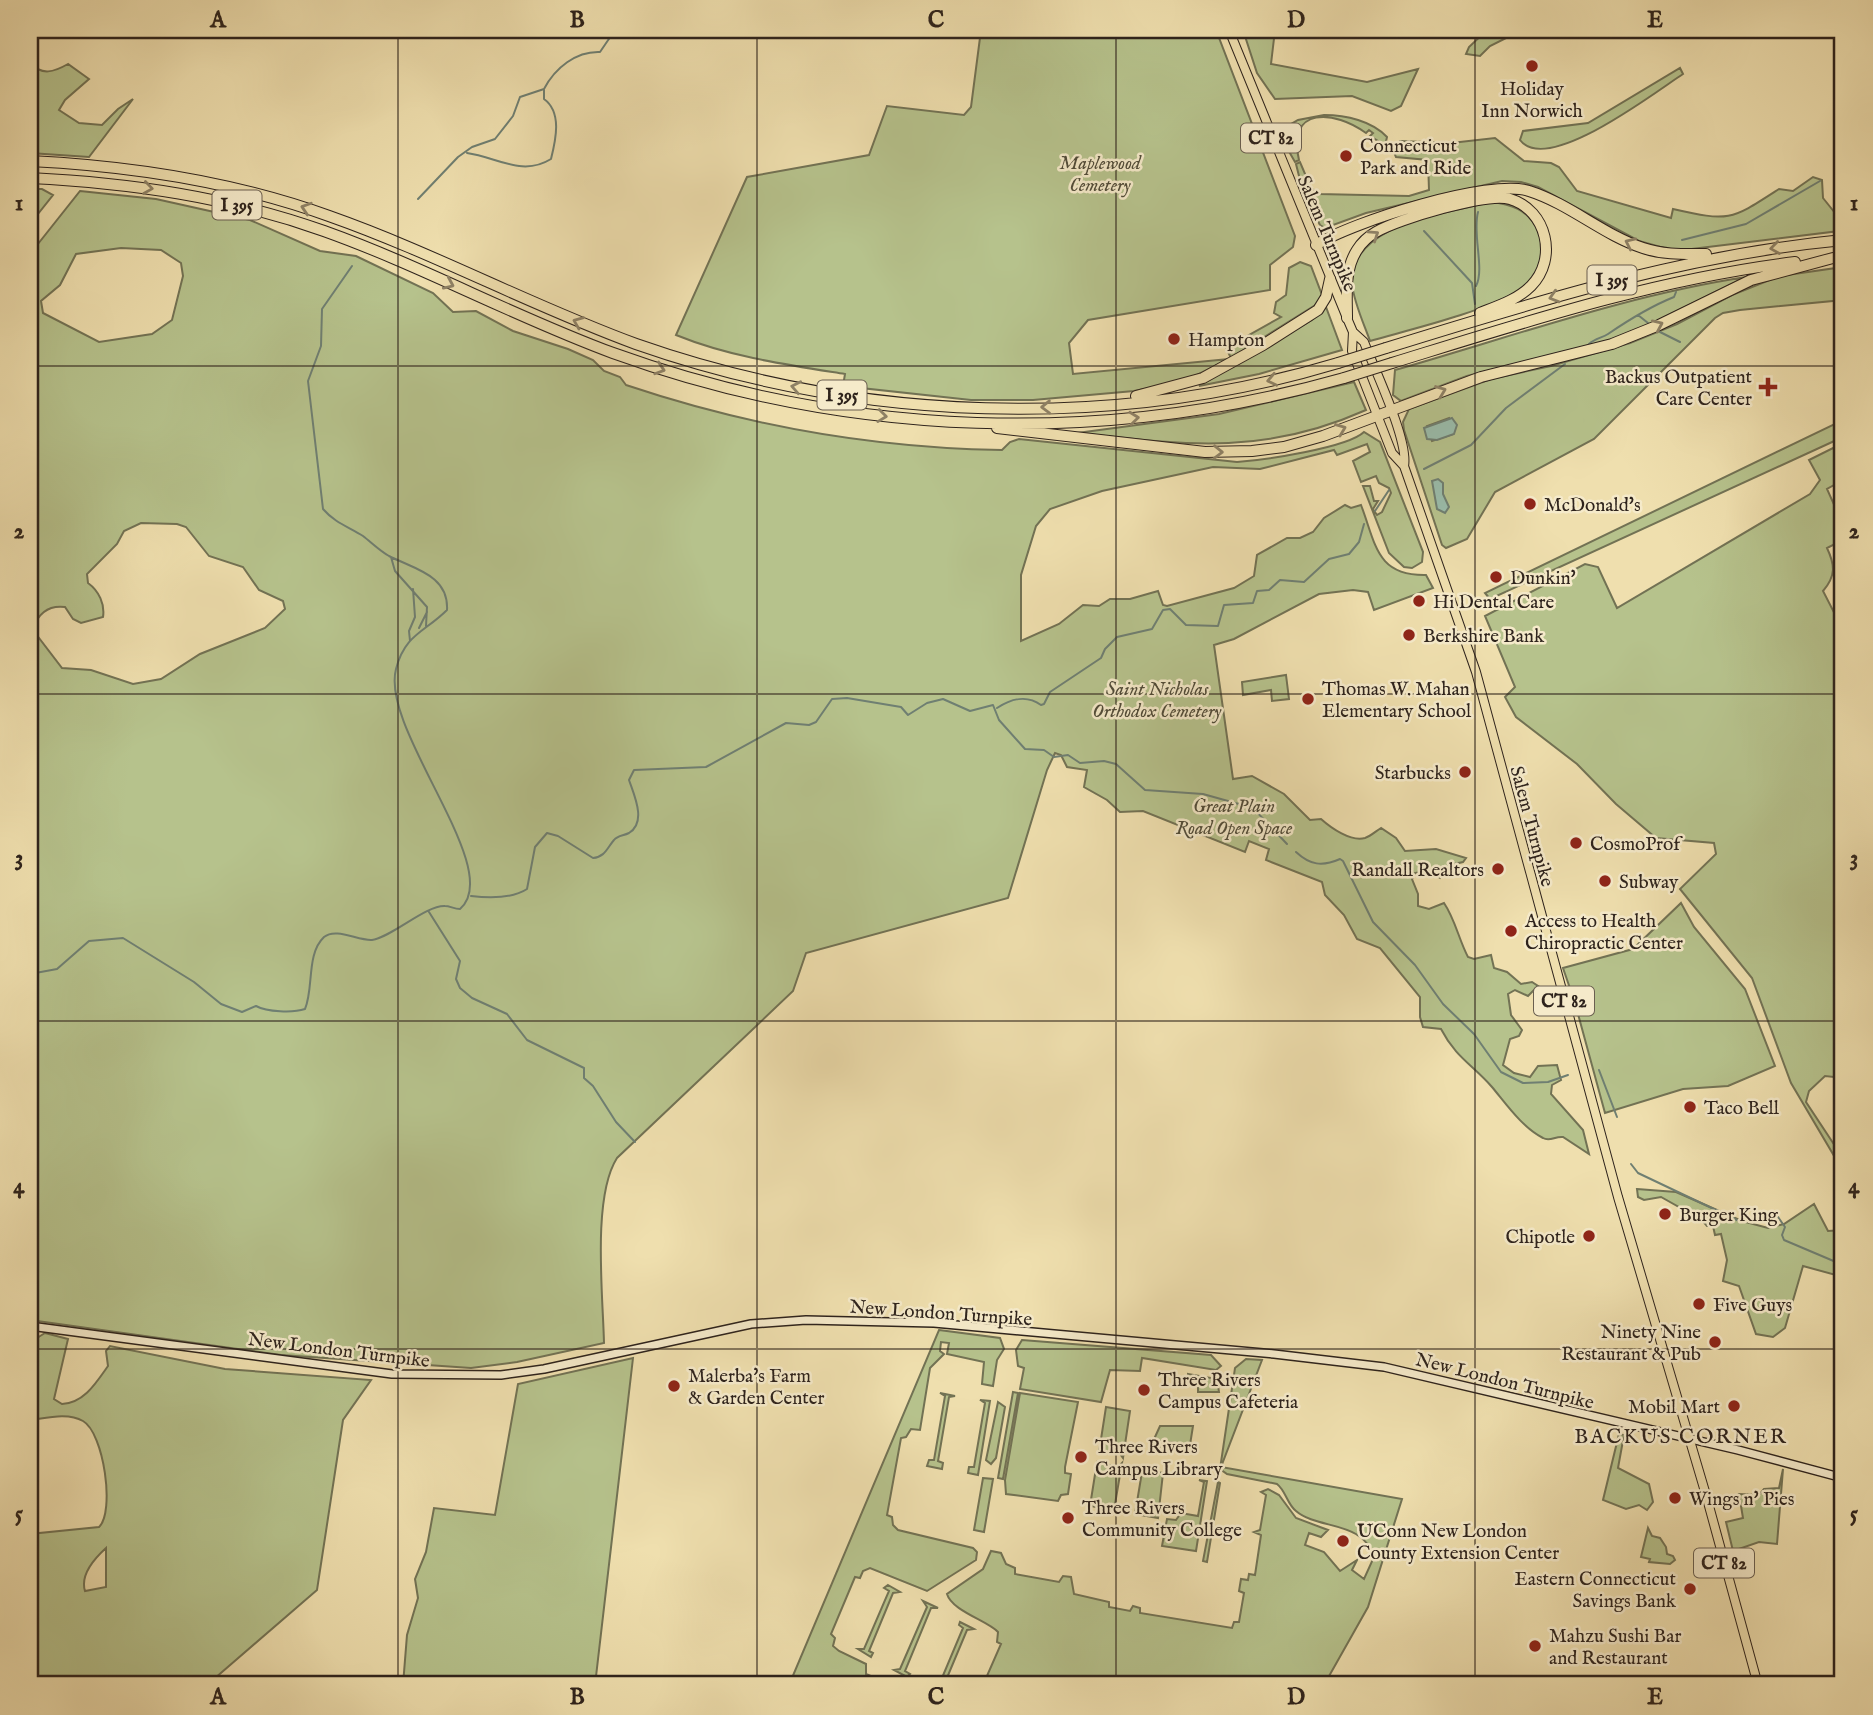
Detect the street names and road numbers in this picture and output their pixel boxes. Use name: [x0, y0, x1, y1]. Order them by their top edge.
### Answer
road number: CT 82: [1241, 124, 1301, 153]
street label: Salem Turnpike: [1291, 172, 1362, 296]
road number: I 395: [212, 190, 262, 220]
road number: I 395: [1588, 266, 1636, 294]
road number: I 395: [818, 380, 866, 410]
street label: Salem Turnpike: [1503, 764, 1559, 890]
road number: CT 82: [1534, 986, 1594, 1016]
street label: New London Turnpike: [849, 1296, 1033, 1332]
street label: New London Turnpike: [246, 1328, 431, 1374]
street label: New London Turnpike: [1413, 1348, 1597, 1416]
road number: CT 82: [1694, 1548, 1754, 1578]

